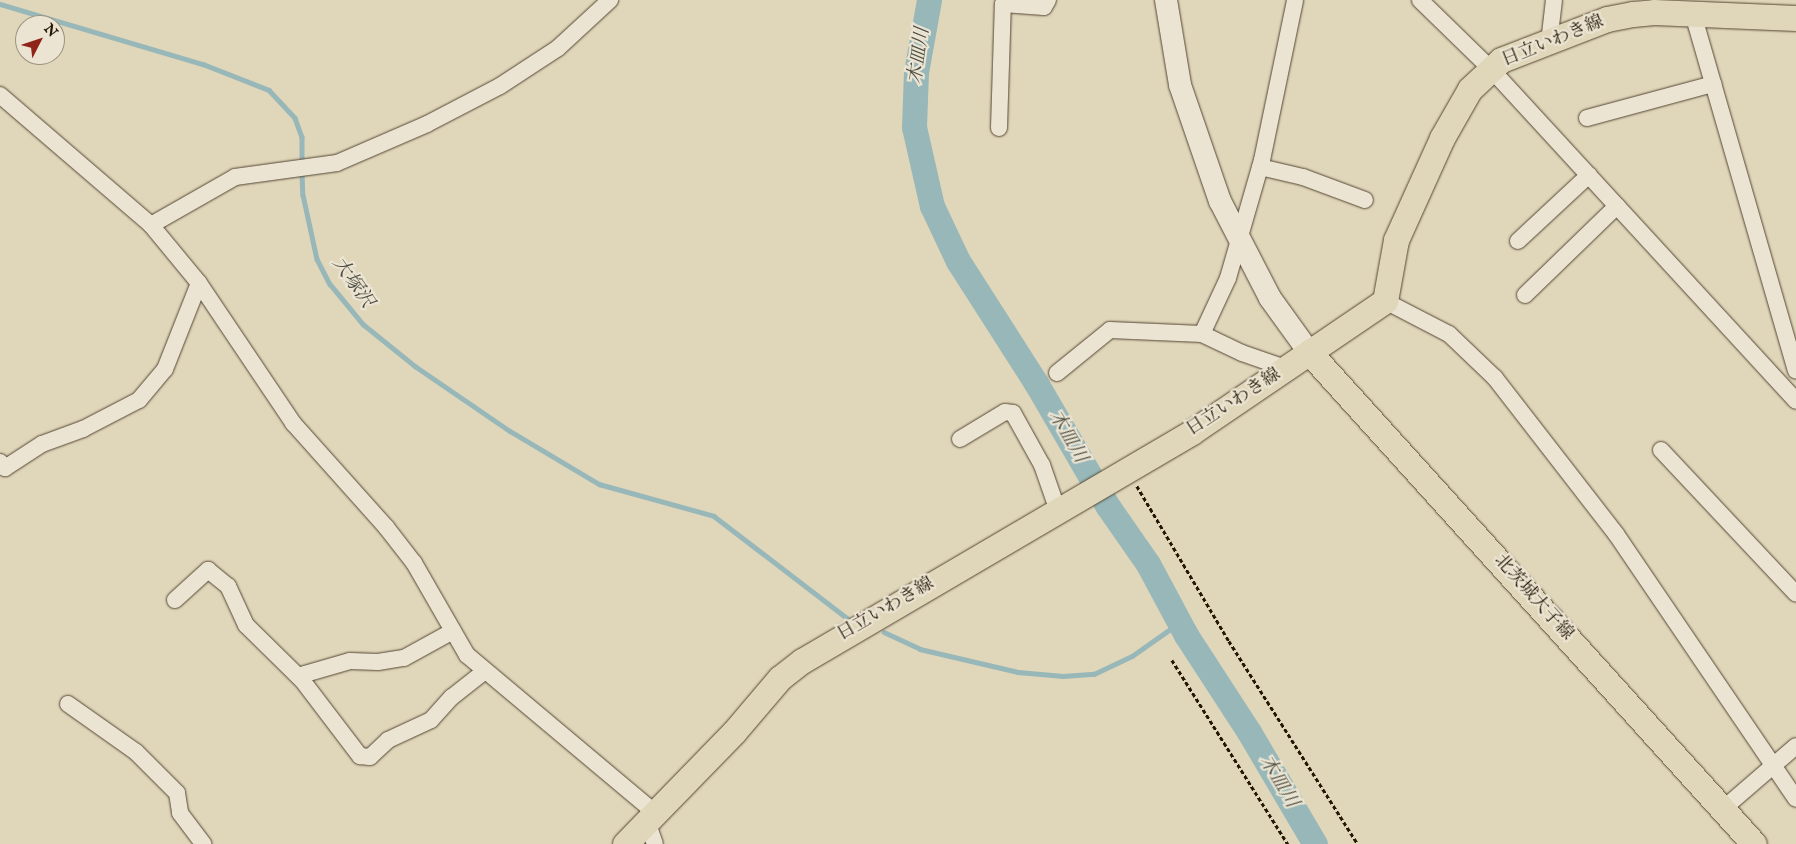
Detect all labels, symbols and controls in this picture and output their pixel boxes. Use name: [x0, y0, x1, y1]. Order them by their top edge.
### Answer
street label: 日立いわき線: [1499, 12, 1607, 72]
north arrow: [15, 15, 65, 65]
text: N: [40, 20, 61, 41]
water label: 木皿川: [905, 26, 935, 86]
water label: 大塚沢: [326, 253, 378, 313]
street label: 日立いわき線: [1183, 365, 1285, 441]
water label: 木皿川: [1043, 407, 1091, 467]
street label: 北茨城大子線: [1489, 551, 1577, 645]
street label: 日立いわき線: [834, 574, 938, 646]
water label: 木皿川: [1254, 752, 1302, 812]

